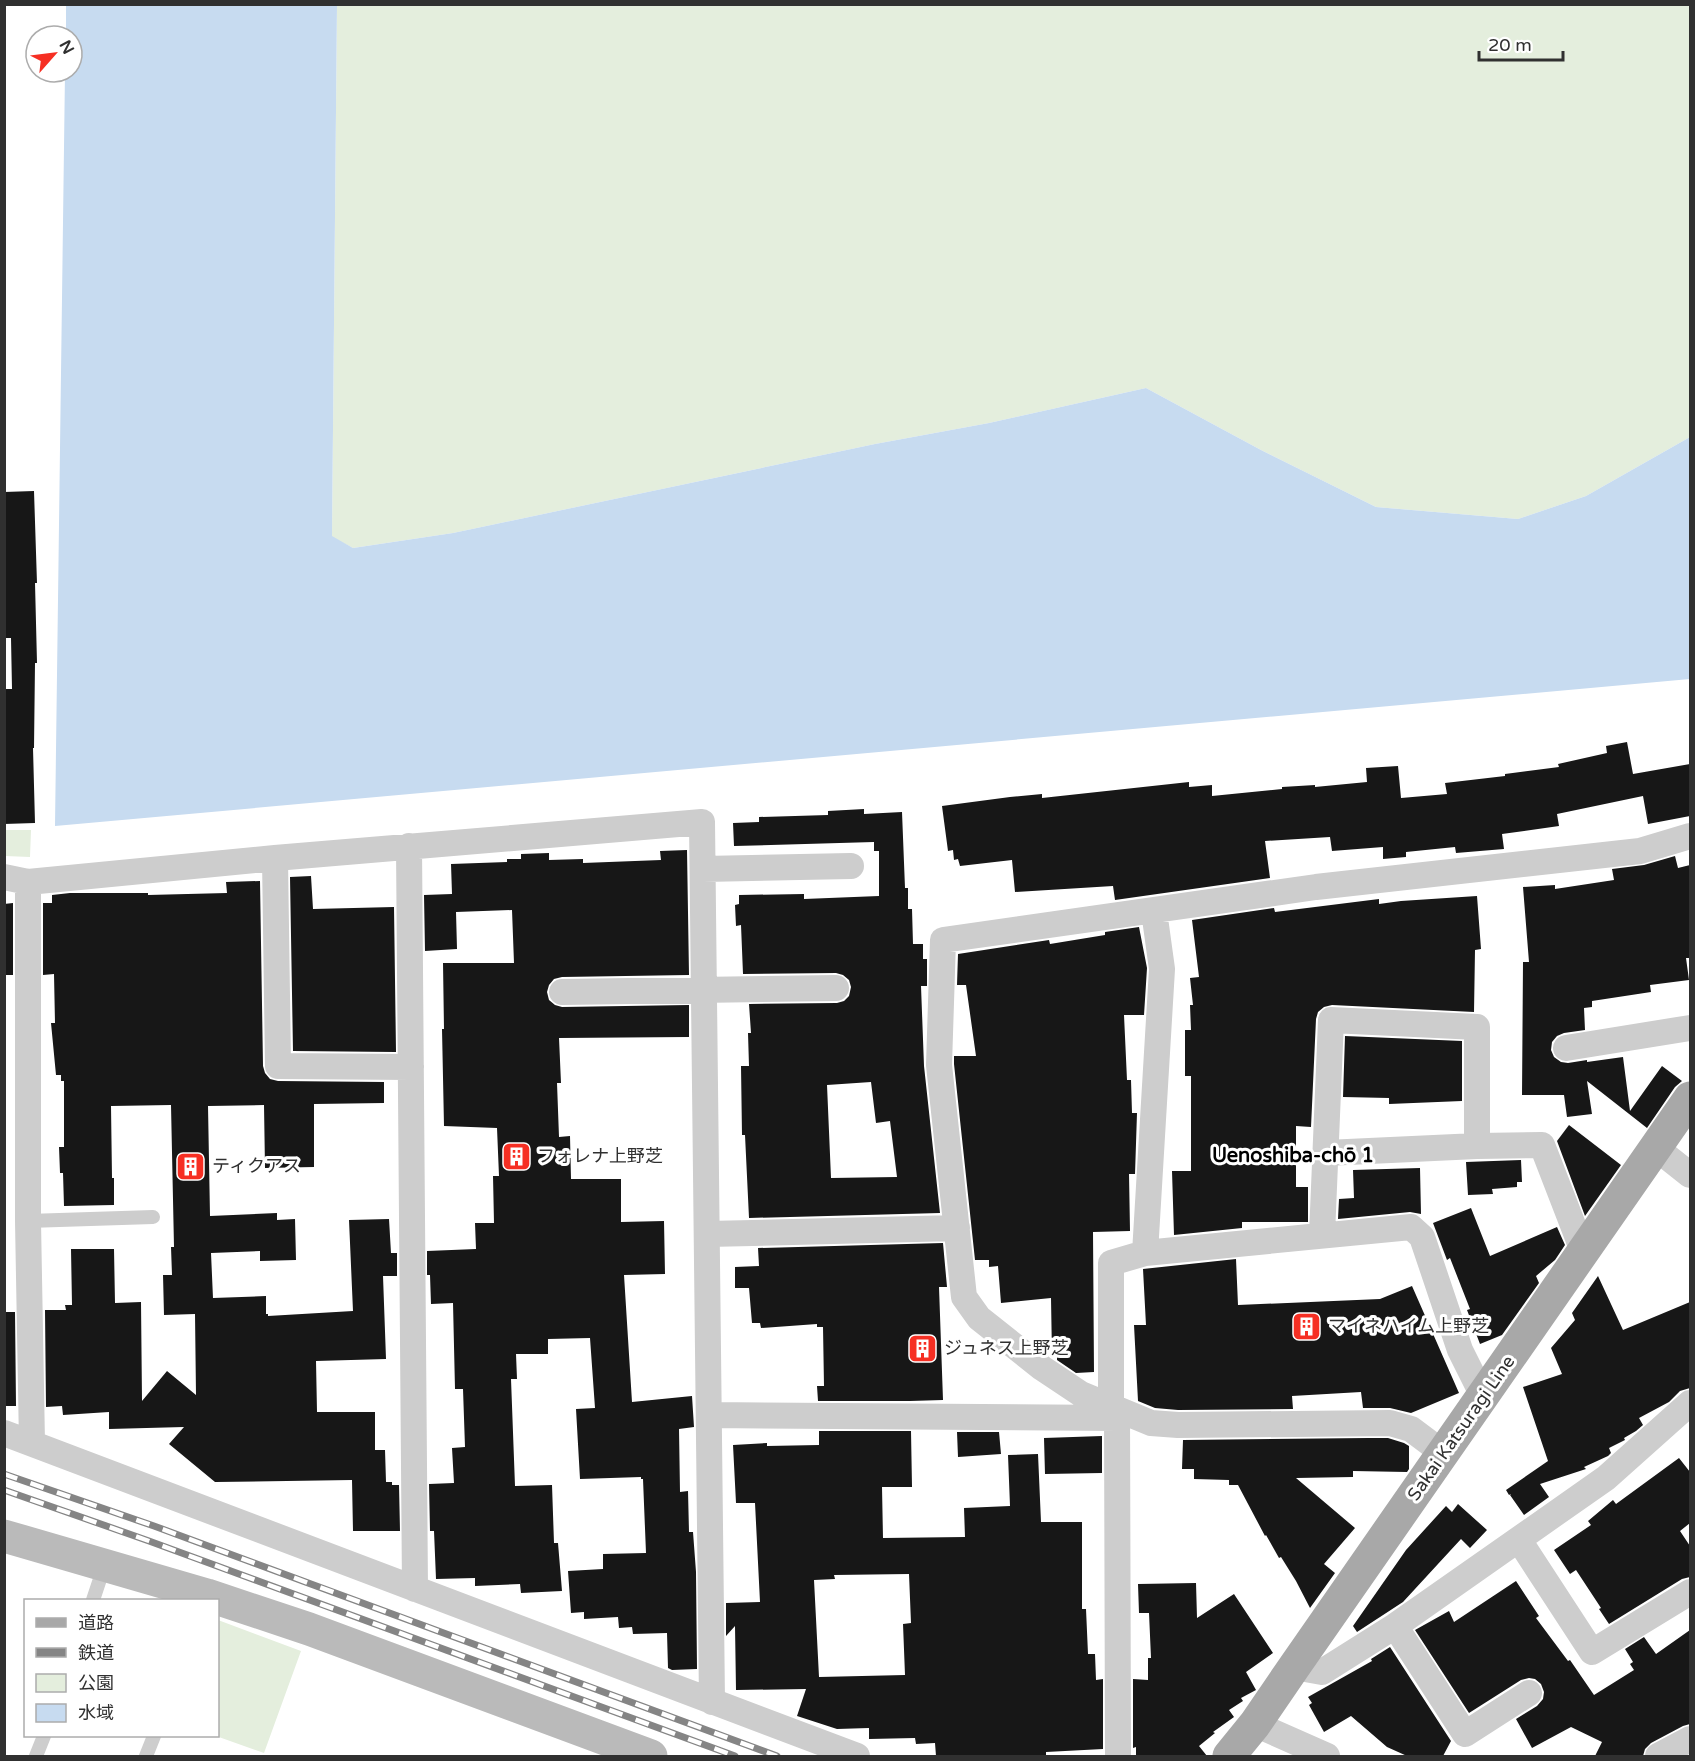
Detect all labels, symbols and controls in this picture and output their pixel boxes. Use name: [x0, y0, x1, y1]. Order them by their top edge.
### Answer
north arrow: [24, 24, 84, 84]
scale bar: [1479, 24, 1563, 62]
text: 20 m: [1488, 34, 1532, 56]
text: N: [55, 37, 78, 58]
building icon: フォレナ上野芝: [500, 1140, 532, 1172]
district label: Uenoshiba-chō 1: [1212, 1144, 1374, 1168]
place label: フォレナ上野芝: [537, 1145, 663, 1167]
building icon: ティクアス: [175, 1150, 207, 1182]
place label: ティクアス: [212, 1155, 301, 1177]
building icon: マイネハイム上野芝: [1291, 1310, 1323, 1342]
place label: マイネハイム上野芝: [1328, 1315, 1489, 1337]
building icon: ジュネス上野芝: [907, 1332, 939, 1364]
place label: ジュネス上野芝: [944, 1337, 1069, 1359]
street label: Sakai Katsuragi Line: [1403, 1351, 1519, 1505]
legend: [24, 1599, 219, 1737]
text: 道路: [78, 1612, 114, 1634]
text: 鉄道: [78, 1642, 114, 1664]
text: 公園: [78, 1672, 114, 1694]
text: 水域: [78, 1702, 114, 1724]

